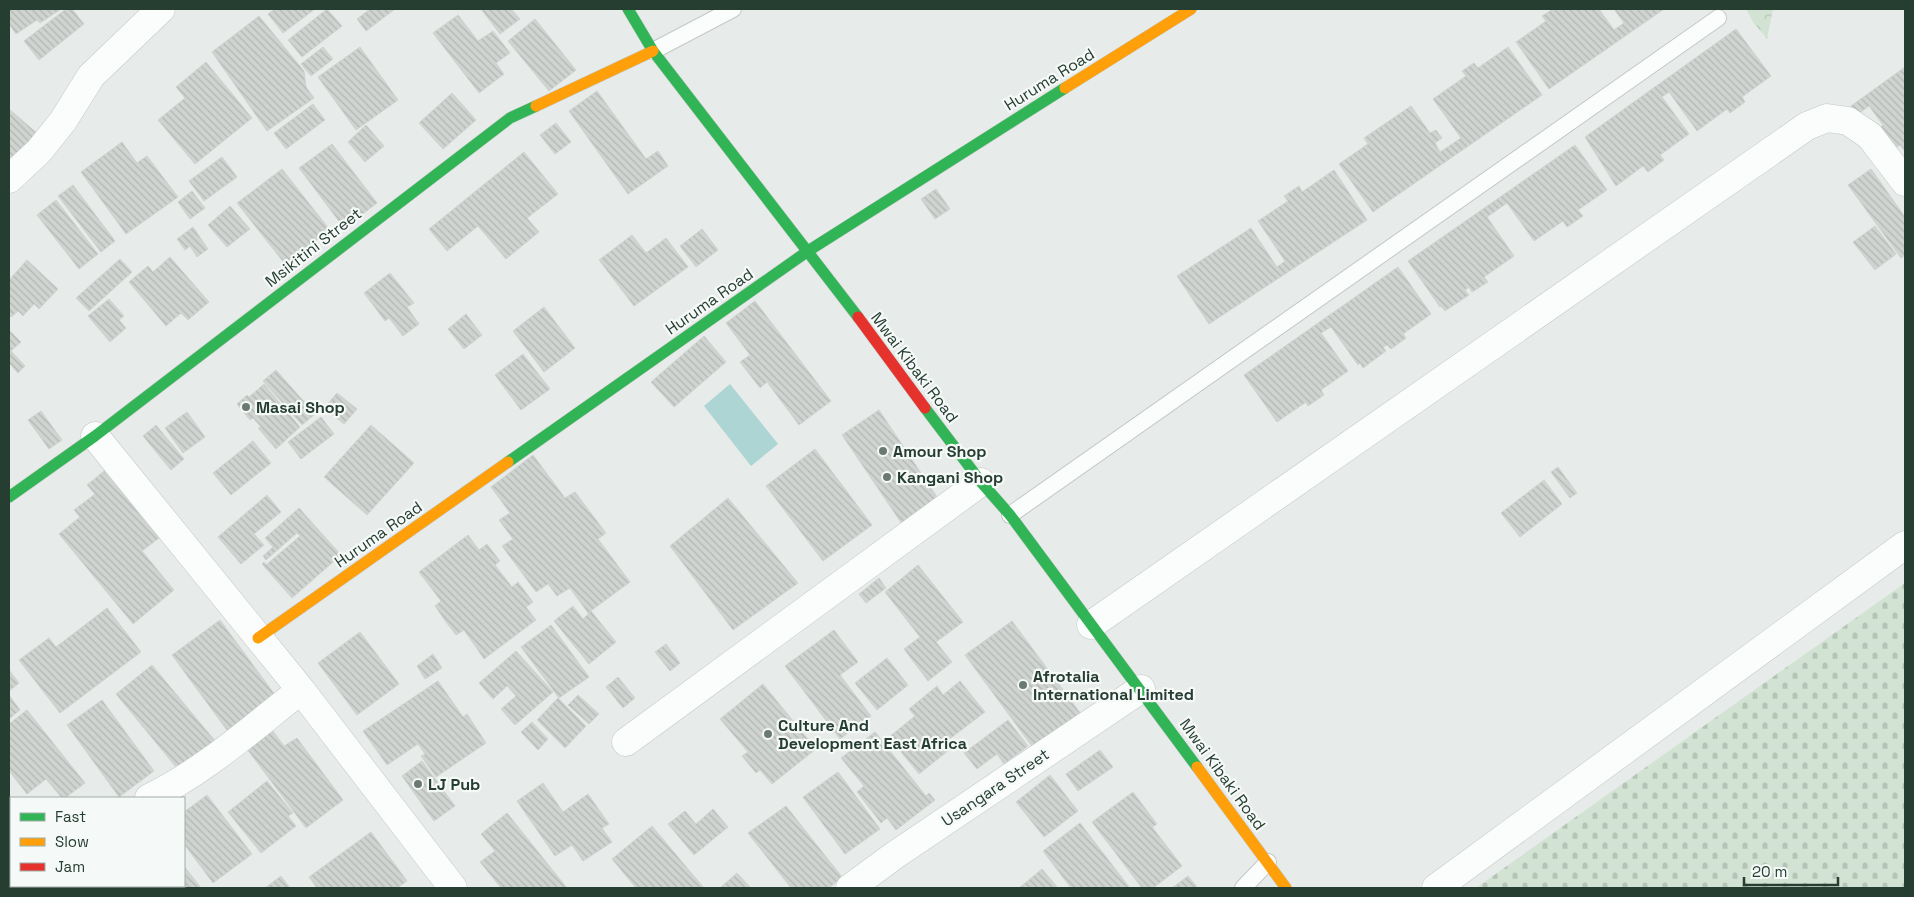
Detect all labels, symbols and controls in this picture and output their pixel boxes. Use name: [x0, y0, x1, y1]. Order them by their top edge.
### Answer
street label: Huruma Road: [1000, 43, 1098, 115]
street label: Msikitini Street: [261, 203, 366, 292]
street label: Huruma Road: [661, 263, 757, 339]
street label: Mwai Kibaki Road: [866, 308, 963, 427]
place label: Masai Shop: [256, 397, 345, 418]
marker: Masai Shop: [240, 401, 252, 413]
place label: Amour Shop: [893, 441, 986, 462]
marker: Amour Shop: [877, 445, 889, 457]
place label: Kangani Shop: [897, 467, 1003, 488]
marker: Kangani Shop: [881, 471, 893, 483]
street label: Huruma Road: [330, 496, 426, 572]
place label: Afrotalia International Limited: [1033, 666, 1194, 705]
marker: Afrotalia International Limited: [1017, 679, 1029, 691]
street label: Mwai Kibaki Road: [1175, 714, 1270, 834]
place label: Culture And Development East Africa: [778, 715, 967, 754]
marker: Culture And Development East Africa: [762, 728, 774, 740]
street label: Usangara Street: [937, 744, 1053, 831]
place label: LJ Pub: [428, 774, 480, 795]
marker: LJ Pub: [412, 778, 424, 790]
legend: [10, 797, 185, 887]
text: Fast: [55, 807, 86, 826]
text: Slow: [55, 832, 89, 851]
scale bar: [1744, 854, 1838, 886]
text: Jam: [55, 857, 85, 876]
text: 20 m: [1752, 862, 1787, 881]

